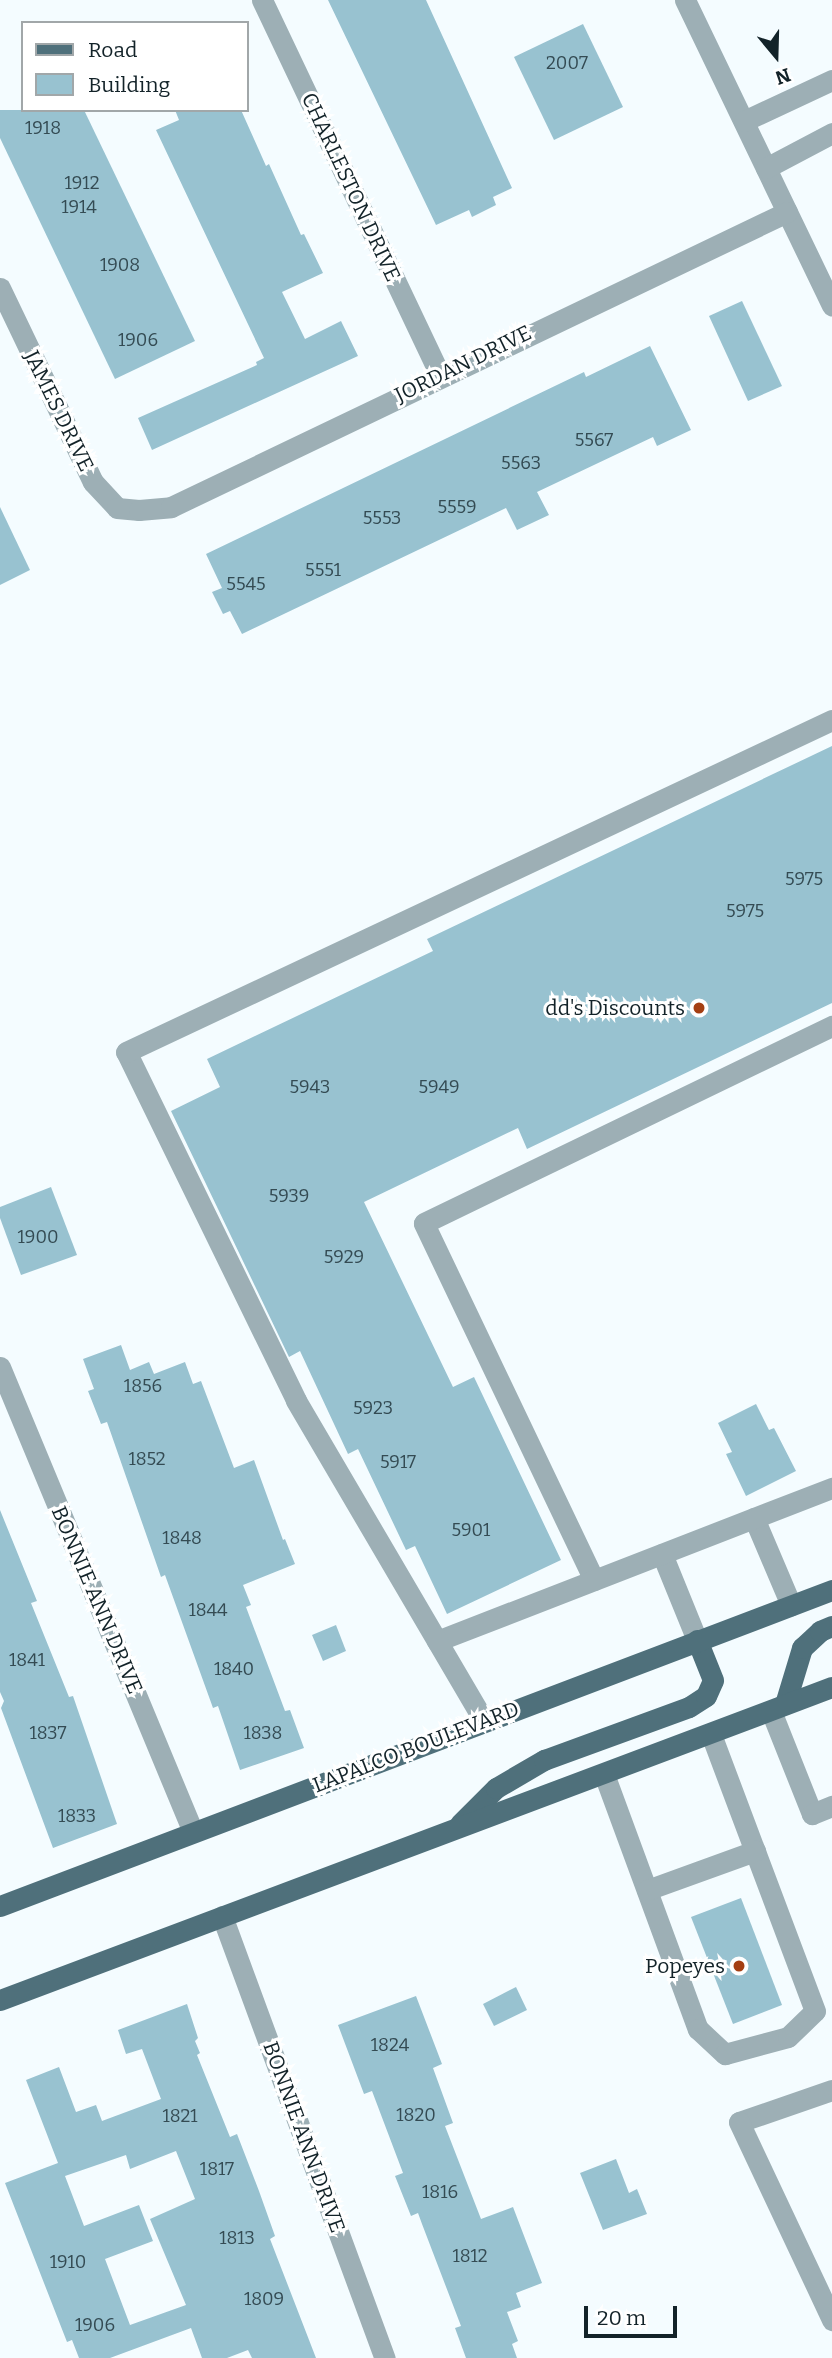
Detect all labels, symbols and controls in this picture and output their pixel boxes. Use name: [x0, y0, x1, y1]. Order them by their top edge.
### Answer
legend: [21, 21, 248, 112]
north arrow: [741, 21, 811, 91]
text: Road: [88, 37, 137, 63]
house number: 2007: [546, 52, 588, 74]
text: N: [772, 63, 794, 90]
text: Building: [88, 72, 170, 98]
street label: CHARLESTON DRIVE: [296, 89, 406, 285]
house number: 1918: [25, 117, 61, 139]
house number: 1912: [65, 172, 99, 194]
house number: 1914: [61, 196, 97, 218]
house number: 1908: [100, 254, 140, 276]
street label: JORDAN DRIVE: [391, 320, 535, 408]
house number: 1906: [118, 329, 158, 351]
street label: JAMES DRIVE: [19, 346, 99, 476]
house number: 5567: [575, 429, 613, 451]
house number: 5563: [501, 452, 541, 474]
house number: 5559: [437, 496, 477, 518]
house number: 5553: [363, 507, 401, 529]
house number: 5551: [305, 559, 341, 581]
house number: 5545: [226, 573, 266, 595]
house number: 5975: [785, 868, 823, 890]
house number: 5975: [726, 900, 764, 922]
place label: dd's Discounts: [545, 995, 685, 1021]
marker: dd's Discounts: [691, 1000, 707, 1016]
house number: 5943: [290, 1076, 330, 1098]
house number: 5949: [418, 1076, 460, 1098]
house number: 5939: [269, 1185, 309, 1207]
house number: 1900: [18, 1226, 58, 1248]
house number: 5929: [324, 1246, 364, 1268]
house number: 1856: [124, 1375, 162, 1397]
house number: 5923: [353, 1397, 393, 1419]
house number: 1852: [128, 1448, 166, 1470]
house number: 5917: [380, 1451, 416, 1473]
street label: BONNIE ANN DRIVE: [46, 1502, 148, 1698]
house number: 5901: [452, 1519, 490, 1541]
house number: 1848: [162, 1527, 202, 1549]
house number: 1844: [188, 1599, 228, 1621]
house number: 1841: [9, 1649, 45, 1671]
house number: 1840: [214, 1658, 254, 1680]
street label: LAPALCO BOULEVARD: [309, 1696, 523, 1798]
house number: 1837: [29, 1722, 67, 1744]
house number: 1838: [244, 1722, 282, 1744]
house number: 1833: [58, 1805, 96, 1827]
place label: Popeyes: [645, 1953, 725, 1979]
marker: Popeyes: [731, 1958, 747, 1974]
house number: 1824: [371, 2034, 409, 2056]
street label: BONNIE ANN DRIVE: [258, 2038, 350, 2236]
house number: 1820: [396, 2104, 436, 2126]
house number: 1821: [162, 2105, 198, 2127]
house number: 1817: [200, 2158, 234, 2180]
house number: 1816: [422, 2181, 458, 2203]
house number: 1813: [219, 2227, 255, 2249]
house number: 1812: [452, 2245, 488, 2267]
house number: 1910: [50, 2251, 86, 2273]
house number: 1809: [244, 2288, 284, 2310]
scale bar: [587, 2292, 680, 2336]
text: 20 m: [597, 2305, 646, 2331]
house number: 1906: [75, 2314, 115, 2336]

